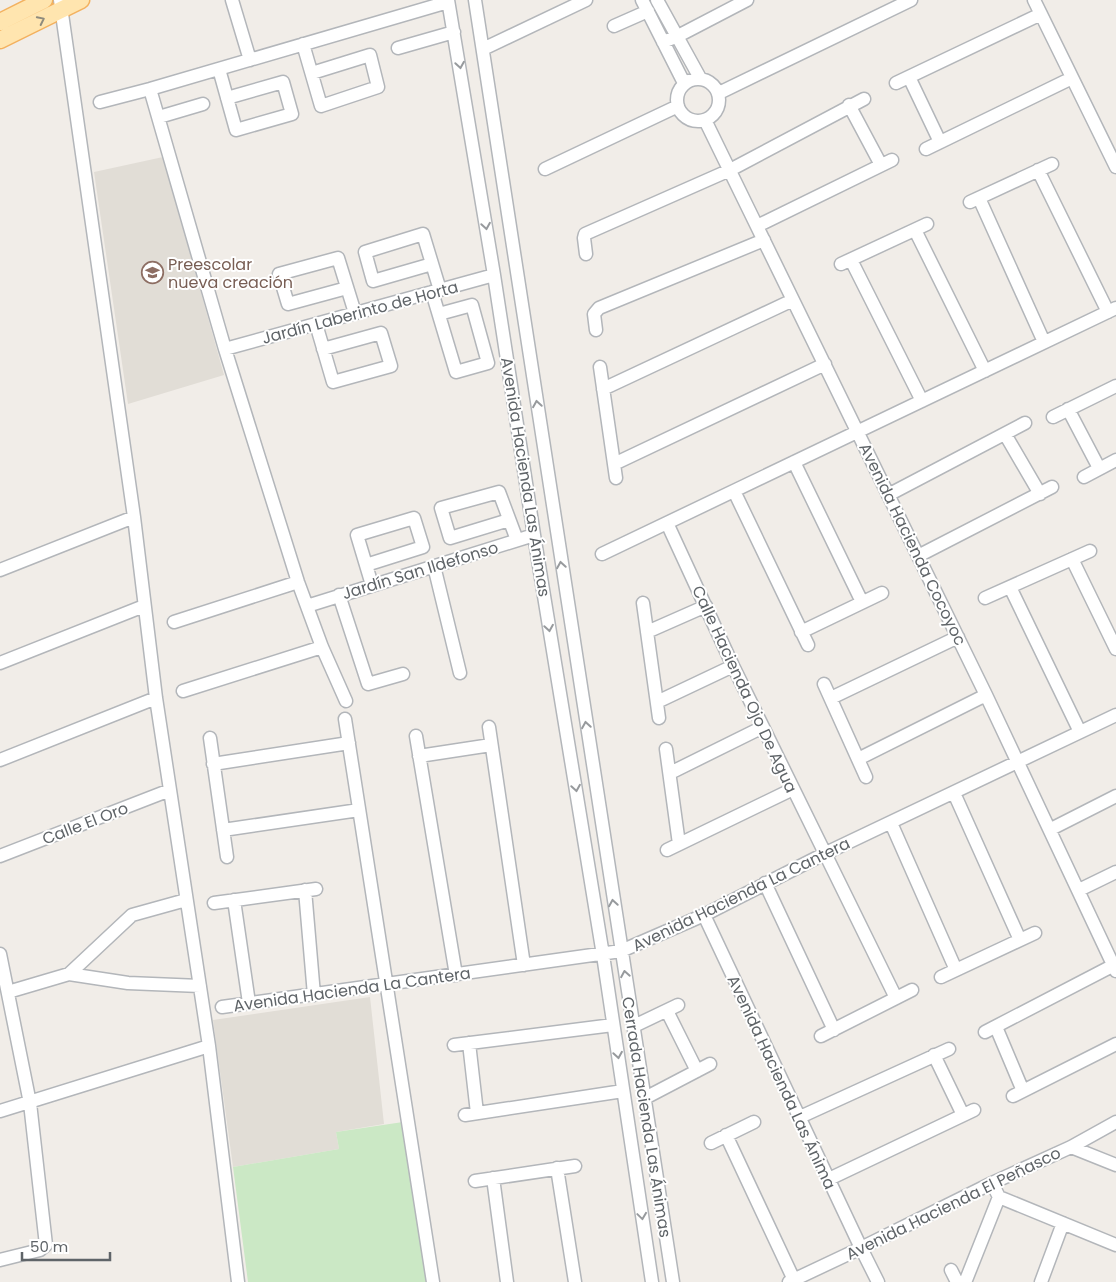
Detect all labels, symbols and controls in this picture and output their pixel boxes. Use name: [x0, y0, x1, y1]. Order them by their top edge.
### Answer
one-way arrow: [35, 16, 44, 26]
one-way arrow: [454, 61, 464, 70]
one-way arrow: [480, 222, 491, 230]
place label: Preescolar nueva creación: [168, 253, 293, 294]
school or university icon: Preescolar nueva creación: [140, 261, 164, 285]
street label: Jardín Laberinto de Horta: [259, 275, 461, 350]
street label: Avenida Hacienda Las Ánimas: [495, 356, 556, 599]
one-way arrow: [532, 400, 542, 409]
street label: Avenida Hacienda Cocoyoc: [853, 439, 972, 650]
street label: Jardín San Ildefonso: [339, 536, 501, 605]
one-way arrow: [557, 560, 567, 569]
street label: Calle Hacienda Ojo De Agua: [686, 582, 803, 797]
one-way arrow: [544, 624, 554, 632]
one-way arrow: [581, 721, 592, 729]
one-way arrow: [570, 784, 580, 793]
street label: Calle El Oro: [39, 797, 132, 850]
street label: Avenida Hacienda La Cantera: [629, 832, 854, 957]
one-way arrow: [609, 899, 619, 908]
street label: Avenida Hacienda La Cantera: [232, 961, 472, 1018]
one-way arrow: [620, 970, 630, 979]
street label: Avenida Hacienda Las Ánima: [722, 971, 841, 1193]
street label: Cerrada Hacienda Las Ánimas: [616, 995, 677, 1239]
one-way arrow: [612, 1051, 623, 1059]
street label: Avenida Hacienda El Peñasco: [842, 1141, 1064, 1266]
one-way arrow: [636, 1212, 647, 1220]
scale bar: [22, 1230, 110, 1262]
text: 50 m: [30, 1236, 68, 1257]

